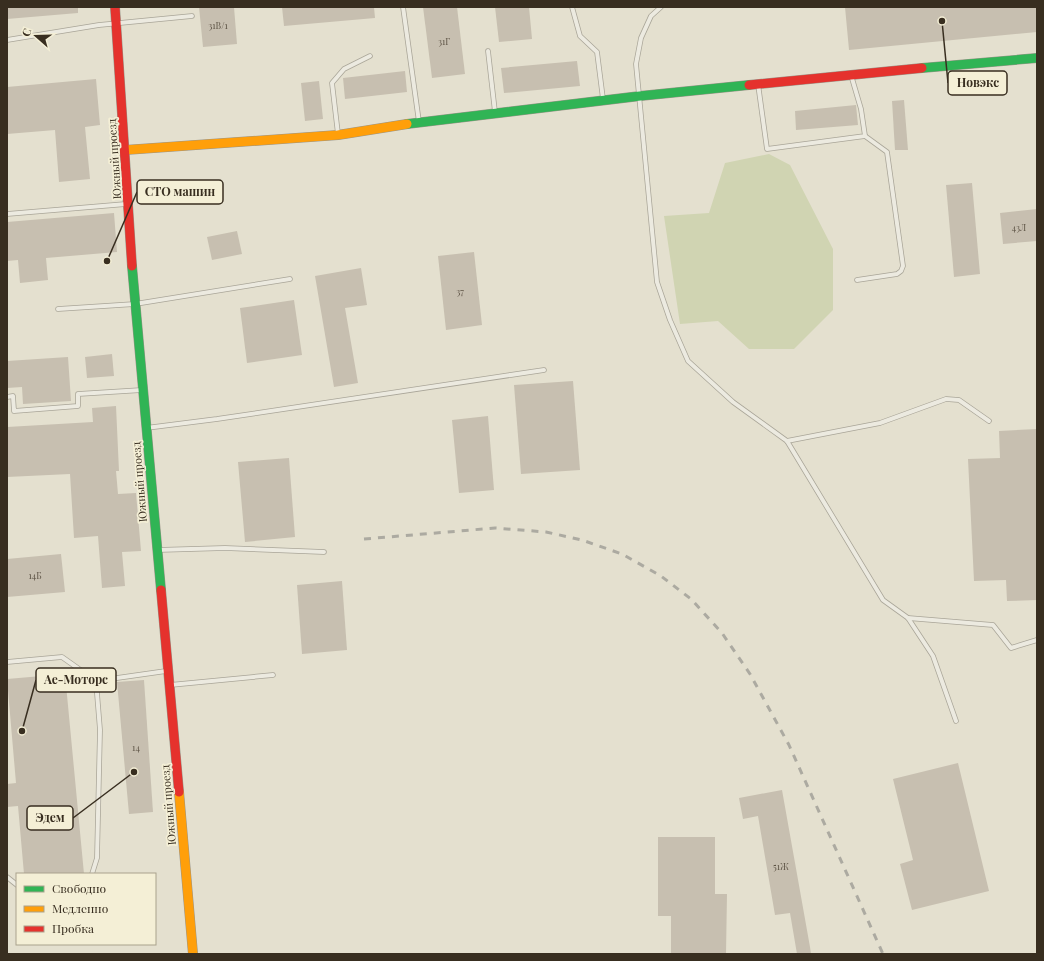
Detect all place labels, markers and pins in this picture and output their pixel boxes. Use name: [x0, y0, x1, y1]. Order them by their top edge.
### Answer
callout: Новэкс: [948, 71, 1007, 95]
callout: СТО машин: [137, 180, 223, 204]
callout: Ае-Моторс: [36, 668, 116, 692]
callout: Эдем: [27, 806, 73, 830]

